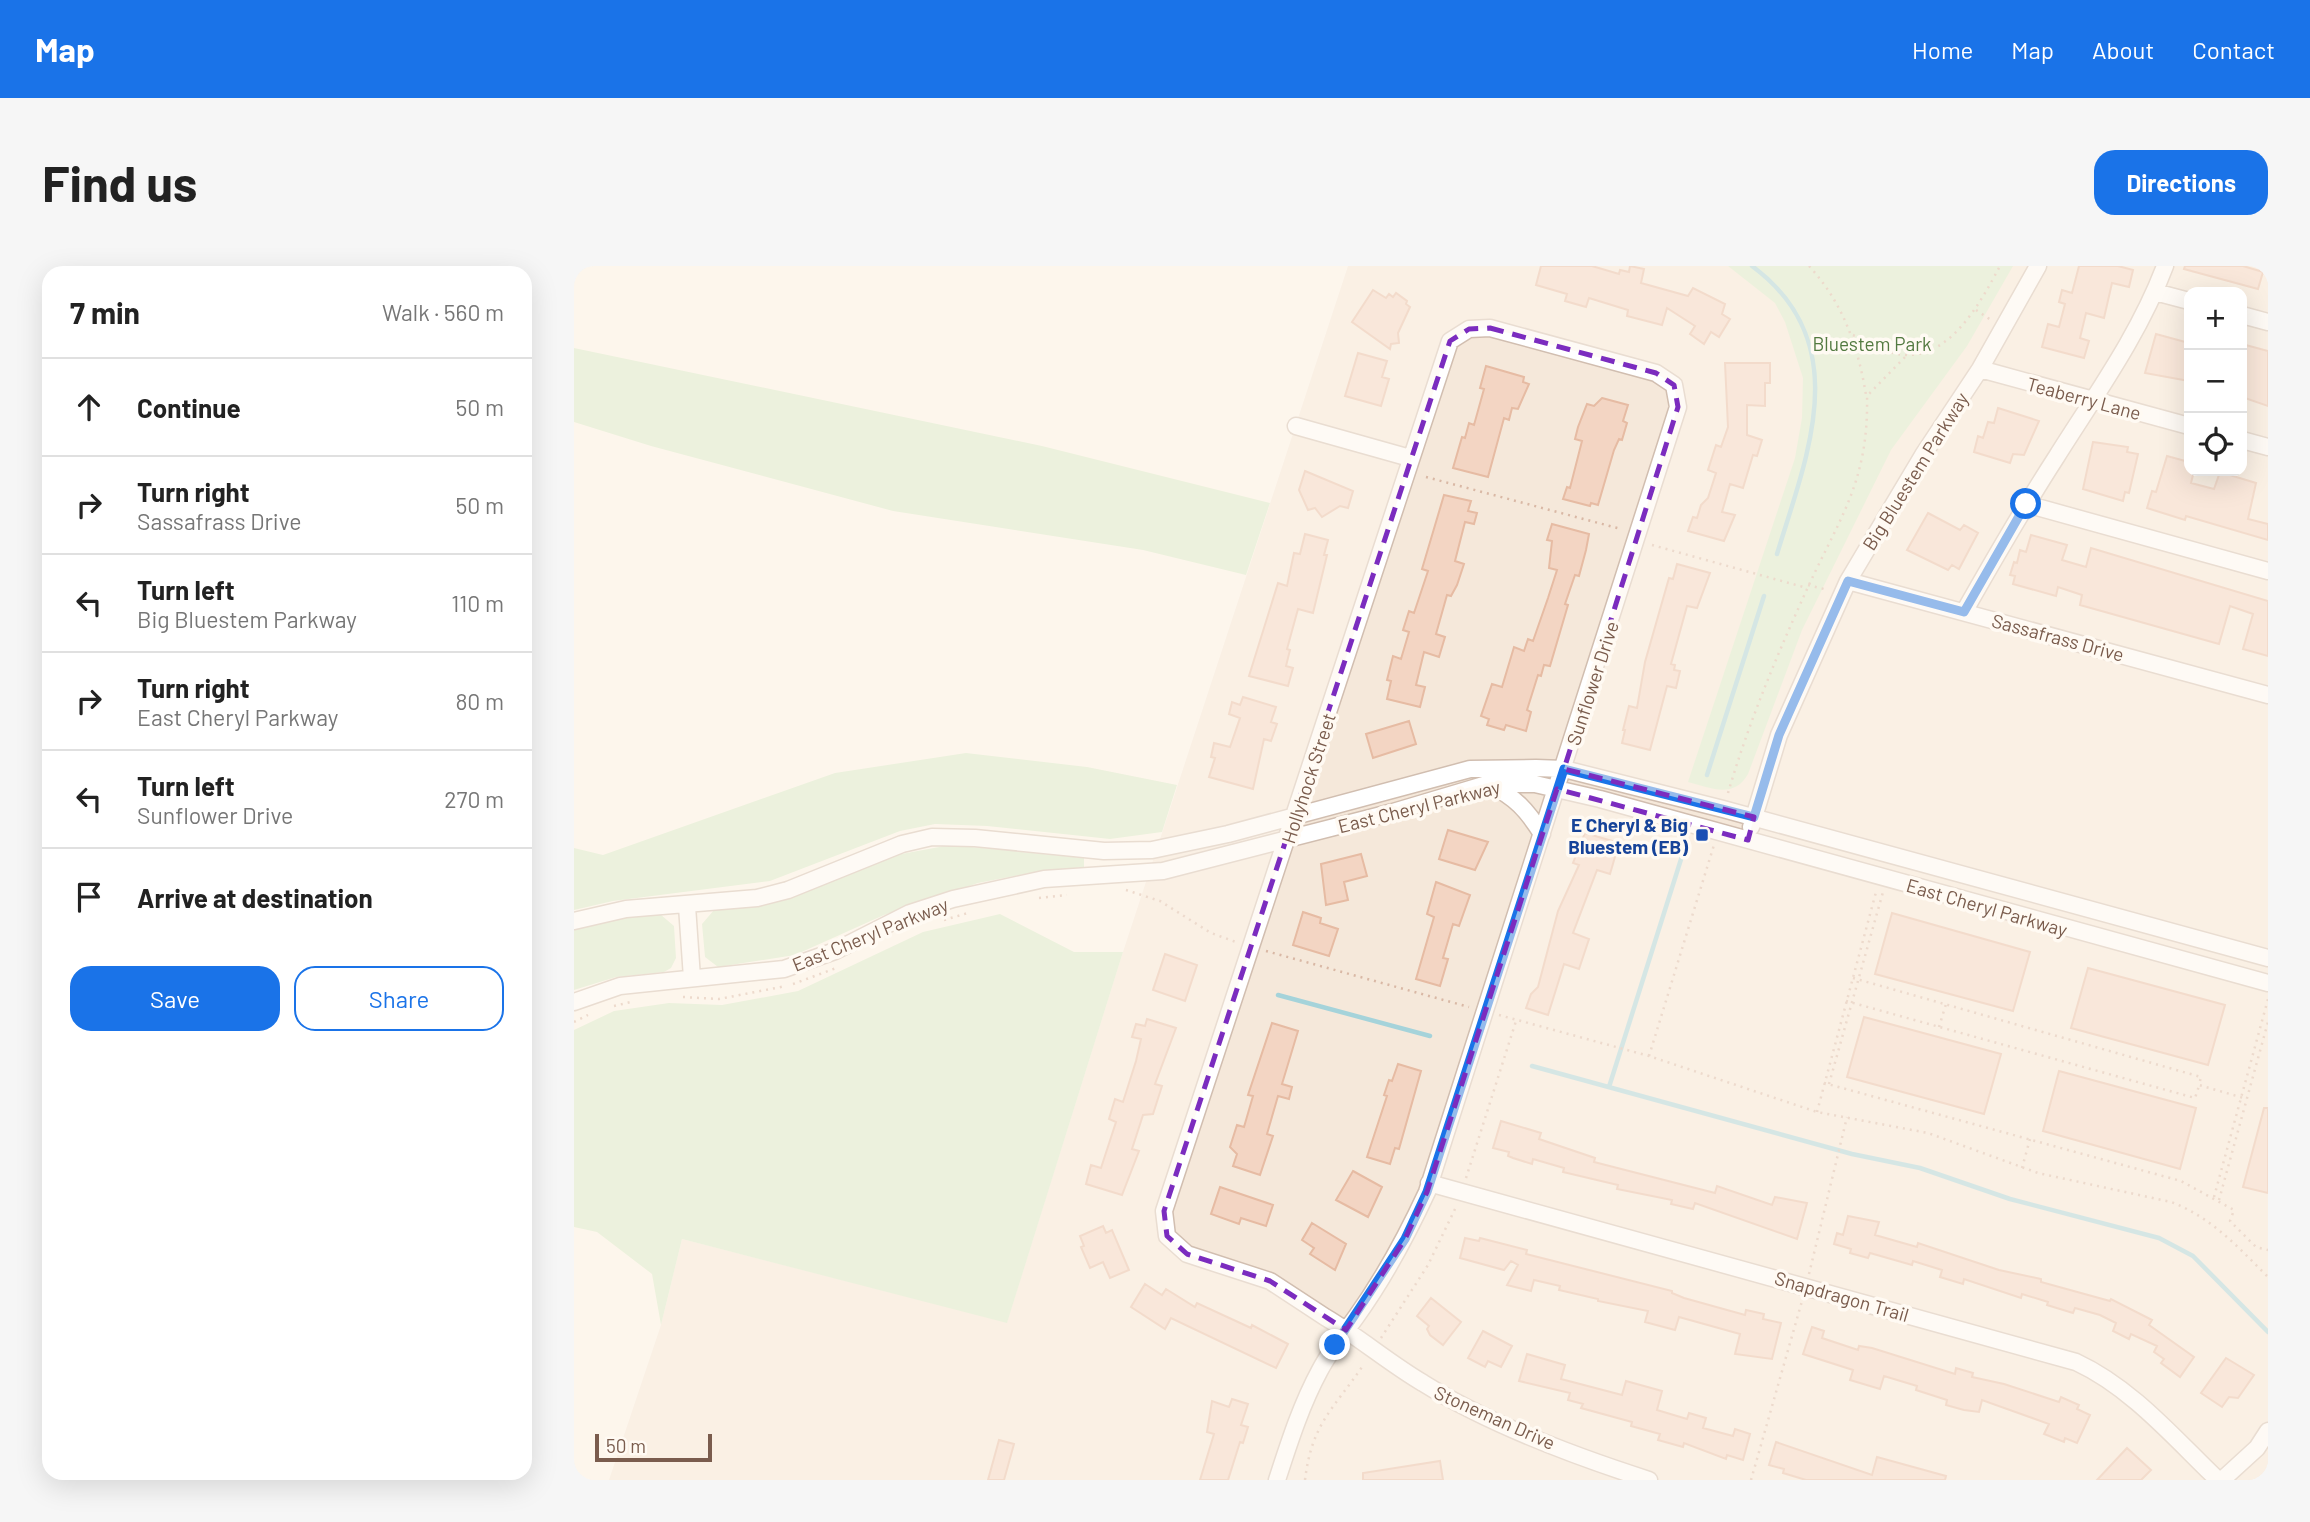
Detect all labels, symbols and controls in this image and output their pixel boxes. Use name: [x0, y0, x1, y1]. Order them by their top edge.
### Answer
text: Map: [35, 29, 95, 69]
text: Home: [1912, 35, 1973, 64]
text: Map: [2011, 35, 2054, 64]
text: About: [2092, 35, 2154, 64]
text: Contact: [2192, 35, 2275, 64]
button: Directions: [2094, 150, 2268, 215]
text: Find us: [42, 153, 197, 212]
map controls: [2184, 287, 2247, 476]
button: +: [2184, 287, 2247, 350]
text: 7 min: [70, 294, 140, 330]
text: Walk · 560 m: [382, 298, 504, 326]
park label: Bluestem Park: [1812, 332, 1932, 355]
button: −: [2184, 350, 2247, 413]
street label: Teaberry Lane: [2024, 372, 2144, 424]
icon: ahead: [70, 388, 108, 426]
street label: Big Bluestem Parkway: [1857, 388, 1973, 554]
text: Continue: [137, 392, 241, 423]
text: 50 m: [456, 393, 504, 421]
button: locate: [2184, 413, 2247, 476]
text: Turn right: [137, 476, 250, 507]
icon: right: [70, 486, 108, 524]
route start: [2010, 488, 2041, 519]
text: 50 m: [456, 491, 504, 519]
text: Sassafrass Drive: [137, 507, 301, 535]
text: Turn left: [137, 574, 235, 605]
icon: left: [70, 584, 108, 622]
text: 110 m: [451, 589, 504, 617]
text: Big Bluestem Parkway: [137, 605, 357, 633]
street label: Sassafrass Drive: [1989, 608, 2127, 666]
street label: Sunflower Drive: [1561, 618, 1623, 748]
text: Turn right: [137, 672, 250, 703]
icon: right: [70, 682, 108, 720]
text: 80 m: [455, 687, 504, 715]
text: East Cheryl Parkway: [137, 703, 338, 731]
street label: Hollyhock Street: [1276, 710, 1340, 846]
text: Turn left: [137, 770, 235, 801]
street label: East Cheryl Parkway: [1335, 775, 1503, 837]
icon: left: [70, 780, 108, 818]
text: 270 m: [444, 785, 504, 813]
text: Sunflower Drive: [137, 801, 293, 829]
place label: E Cheryl & Big Bluestem (EB): [1568, 813, 1688, 858]
marker: E Cheryl & Big Bluestem (EB): [1694, 827, 1710, 843]
street label: East Cheryl Parkway: [1904, 873, 2070, 941]
icon: arrive: [70, 878, 108, 916]
text: Arrive at destination: [137, 882, 373, 913]
street label: East Cheryl Parkway: [789, 892, 952, 976]
button: Save: [70, 966, 280, 1031]
button: Share: [294, 966, 504, 1031]
street label: Snapdragon Trail: [1772, 1266, 1912, 1326]
route end: [1319, 1329, 1350, 1360]
street label: Stoneman Drive: [1431, 1380, 1559, 1454]
scale bar: [595, 1431, 712, 1463]
text: 50 m: [606, 1434, 646, 1457]

